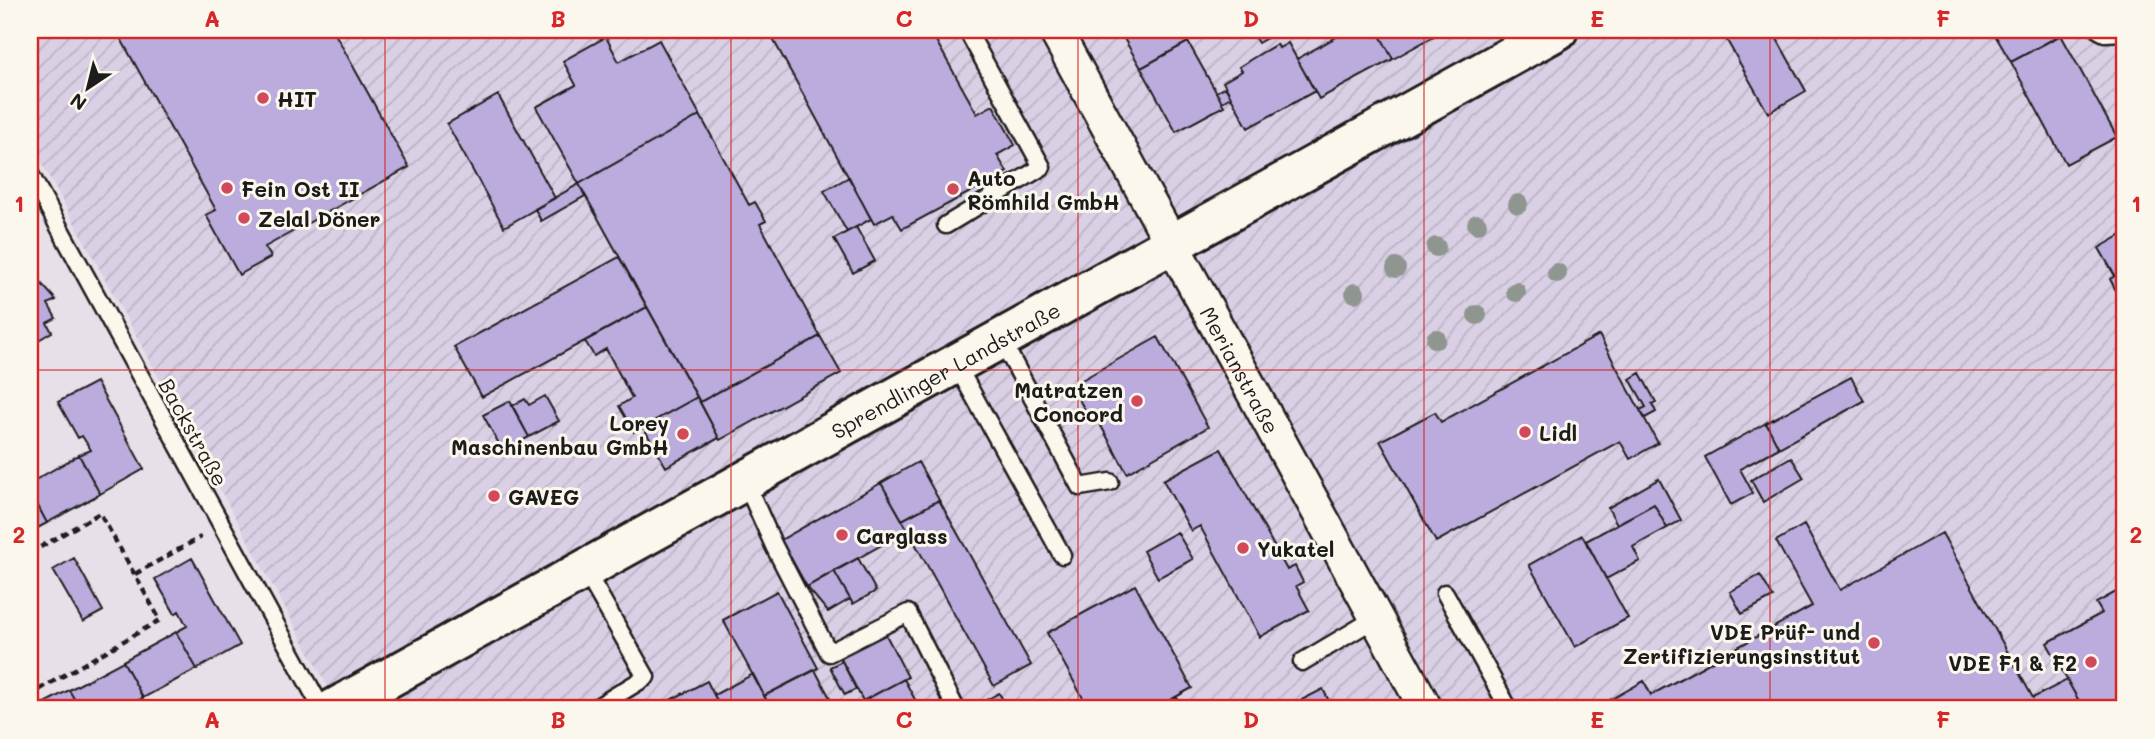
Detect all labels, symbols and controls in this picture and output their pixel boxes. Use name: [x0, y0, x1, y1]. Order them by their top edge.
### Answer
text: A: [204, 3, 220, 33]
text: B: [550, 3, 566, 33]
text: C: [895, 3, 913, 33]
text: D: [1243, 3, 1259, 33]
text: E: [1590, 3, 1604, 33]
text: F: [1936, 3, 1950, 33]
north arrow: [52, 52, 122, 122]
place label: HIT: [277, 85, 317, 112]
text: N: [65, 88, 91, 117]
marker: HIT: [255, 90, 271, 106]
place label: Auto Römhild GmbH: [967, 164, 1120, 215]
place label: Fein Ost II: [241, 175, 360, 202]
marker: Fein Ost II: [219, 180, 235, 196]
marker: Auto Römhild GmbH: [945, 181, 961, 197]
text: 1: [14, 188, 24, 218]
text: 1: [2131, 188, 2141, 218]
place label: Zelal Döner: [258, 205, 381, 232]
marker: Zelal Döner: [236, 210, 252, 226]
street label: Sprendlinger Landstraße: [826, 295, 1064, 444]
street label: Merianstraße: [1195, 301, 1286, 438]
street label: Backstraße: [153, 373, 235, 491]
place label: Matratzen Concord: [1014, 376, 1123, 427]
marker: Matratzen Concord: [1129, 393, 1145, 409]
place label: Lorey Maschinenbau GmbH: [451, 409, 669, 460]
place label: Lidl: [1539, 419, 1577, 446]
marker: Lidl: [1517, 424, 1533, 440]
marker: Lorey Maschinenbau GmbH: [675, 426, 691, 442]
place label: GAVEG: [508, 483, 579, 510]
marker: GAVEG: [486, 488, 502, 504]
text: 2: [13, 519, 25, 549]
text: 2: [2130, 519, 2142, 549]
place label: Carglass: [856, 522, 948, 549]
marker: Carglass: [834, 527, 850, 543]
place label: Yukatel: [1257, 535, 1335, 562]
marker: Yukatel: [1235, 540, 1251, 556]
place label: VDE Prüf- und Zertifizierungsinstitut: [1623, 618, 1860, 669]
marker: VDE Prüf- und Zertifizierungsinstitut: [1866, 635, 1882, 651]
place label: VDE F1 & F2: [1948, 649, 2077, 676]
marker: VDE F1 & F2: [2083, 654, 2099, 670]
text: A: [204, 704, 220, 734]
text: B: [550, 704, 566, 734]
text: C: [895, 704, 913, 734]
text: D: [1243, 704, 1259, 734]
text: E: [1590, 704, 1604, 734]
text: F: [1936, 704, 1950, 734]

